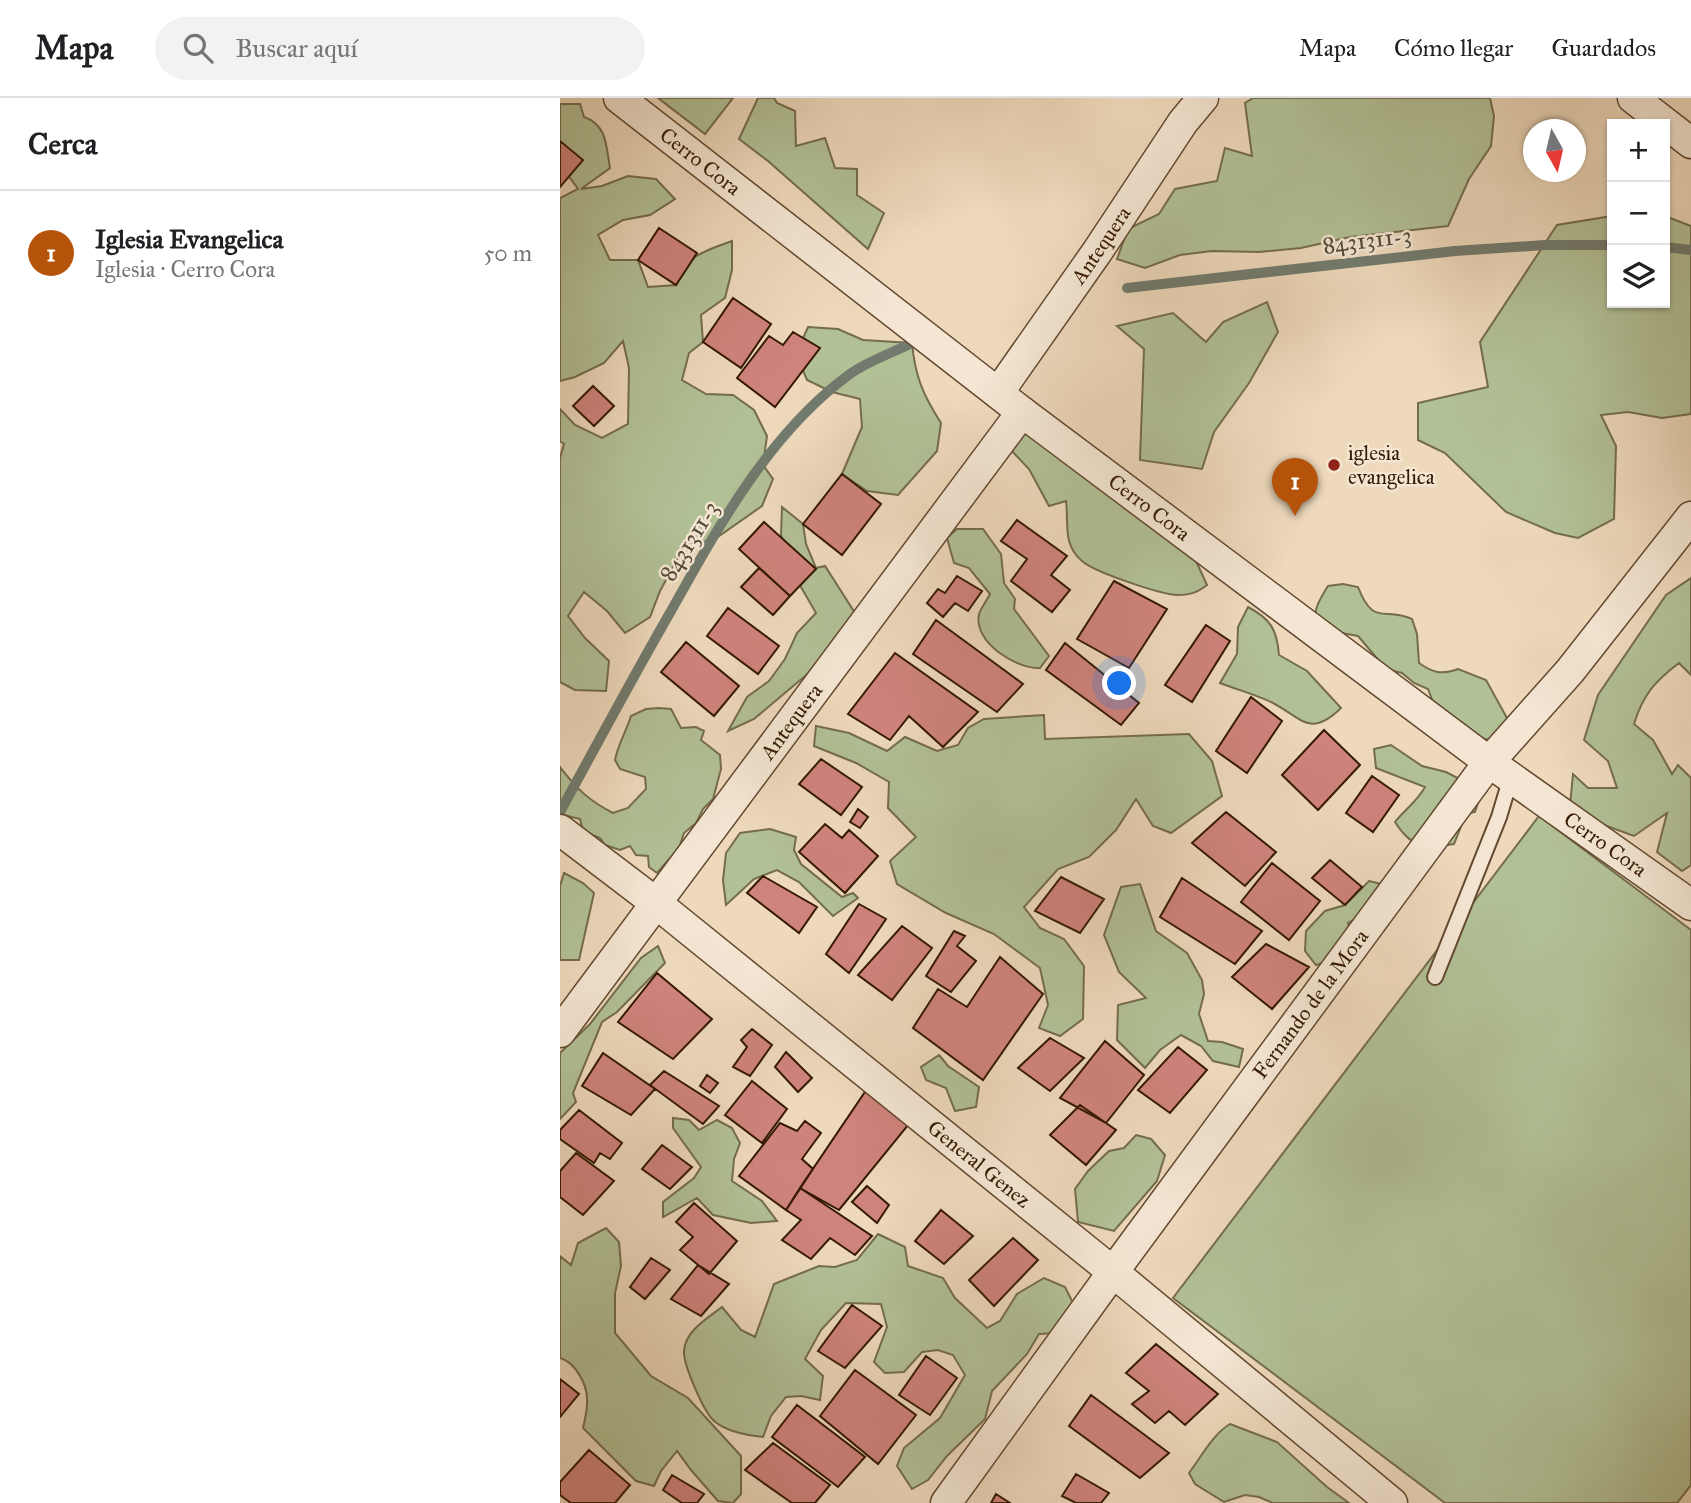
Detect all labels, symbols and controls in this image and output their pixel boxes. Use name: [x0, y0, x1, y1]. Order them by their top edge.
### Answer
search box: [155, 17, 645, 80]
text: Mapa: [35, 28, 113, 68]
icon: search: [179, 29, 217, 67]
text: Buscar aquí: [235, 32, 358, 64]
text: Mapa: [1299, 33, 1356, 63]
text: Cómo llegar: [1394, 33, 1513, 63]
text: Guardados: [1551, 33, 1656, 63]
north arrow: [1523, 119, 1586, 182]
map controls: [1607, 119, 1670, 308]
button: +: [1607, 119, 1670, 182]
street label: Cerro Cora: [654, 122, 746, 201]
text: Cerca: [28, 126, 97, 162]
button: −: [1607, 182, 1670, 245]
street label: Antequera: [1065, 201, 1137, 290]
water label: 8431311-3: [1321, 221, 1413, 259]
text: Iglesia Evangelica: [95, 223, 284, 255]
text: 1: [46, 239, 56, 267]
text: 50 m: [484, 239, 532, 267]
button: layers: [1607, 245, 1670, 308]
text: Iglesia · Cerro Cora: [95, 255, 275, 283]
place label: iglesia evangelica: [1348, 440, 1435, 490]
marker: iglesia evangelica: [1326, 457, 1342, 473]
pin: 1: [1272, 458, 1318, 516]
street label: Cerro Cora: [1103, 468, 1196, 547]
water label: 8431311-3: [653, 496, 725, 586]
your location: [1102, 666, 1136, 700]
street label: Antequera: [754, 678, 828, 766]
street label: Cerro Cora: [1559, 806, 1652, 883]
street label: Fernando de la Mora: [1247, 924, 1374, 1084]
street label: General Genez: [922, 1115, 1036, 1214]

